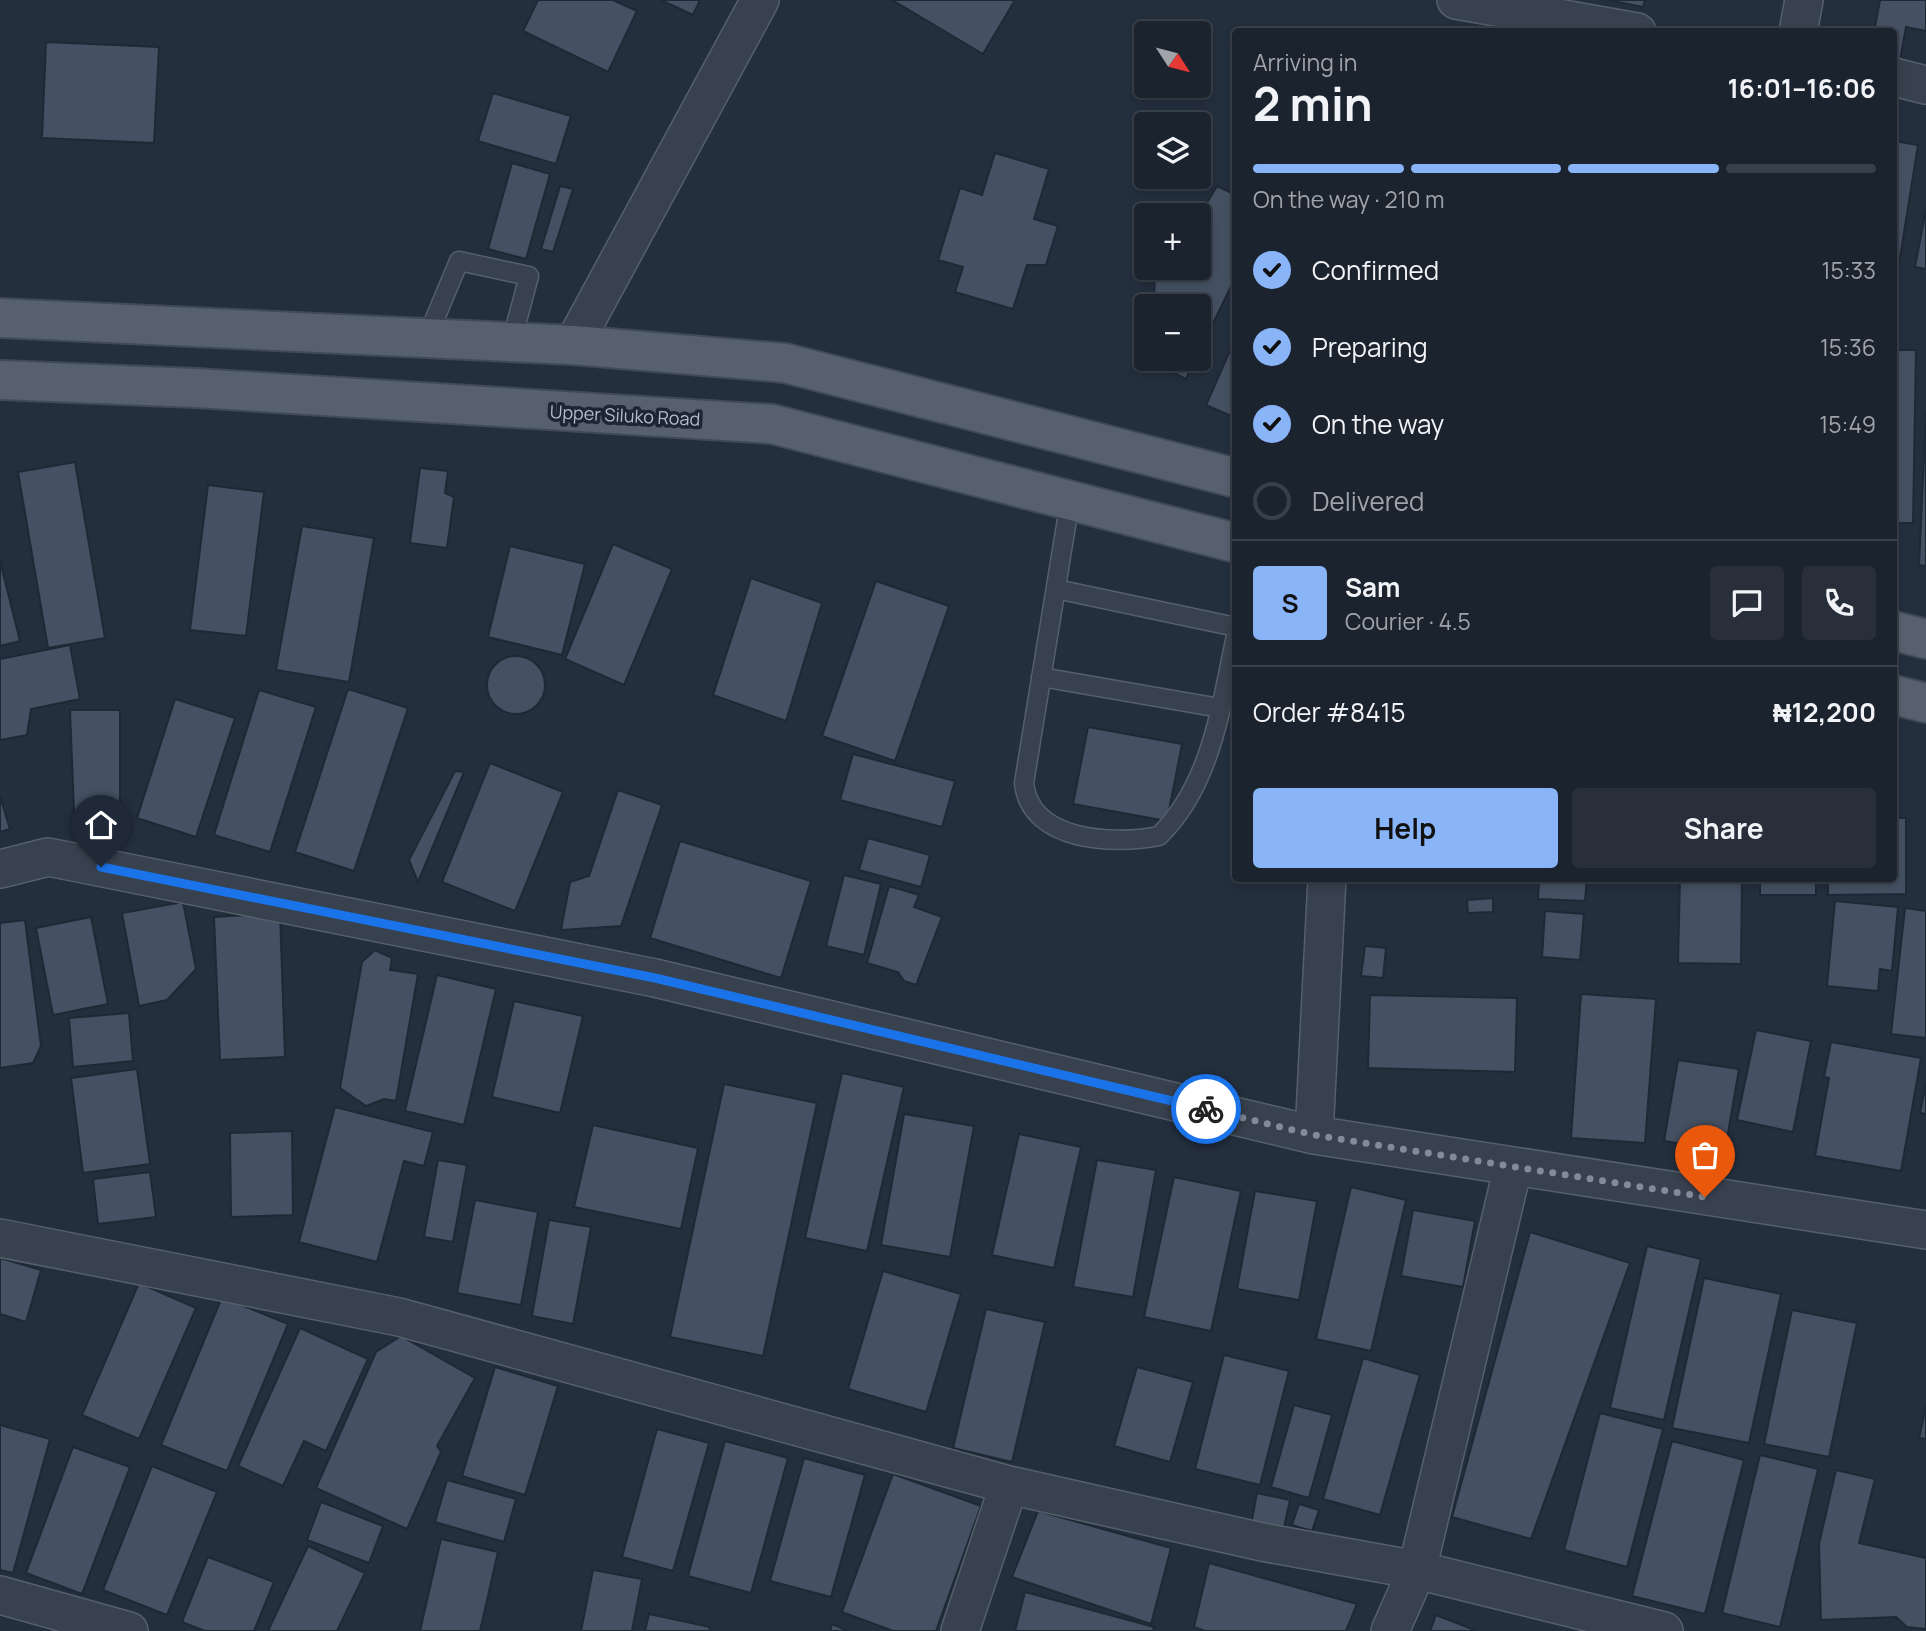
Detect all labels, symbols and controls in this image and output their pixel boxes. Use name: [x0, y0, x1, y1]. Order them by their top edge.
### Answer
north arrow: [1134, 21, 1211, 98]
map controls: [1134, 21, 1211, 371]
text: Arriving in: [1253, 46, 1358, 78]
text: 16:01–16:06: [1727, 70, 1876, 106]
text: 2 min: [1253, 72, 1373, 135]
button: layers: [1134, 112, 1211, 189]
text: On the way · 210 m: [1253, 183, 1445, 215]
button: +: [1134, 203, 1211, 280]
icon: check: [1253, 251, 1291, 289]
text: Confirmed: [1312, 252, 1439, 288]
text: 15:33: [1821, 254, 1876, 286]
button: −: [1134, 294, 1211, 371]
icon: check: [1253, 328, 1291, 366]
text: Preparing: [1312, 329, 1428, 365]
text: 15:36: [1820, 331, 1876, 363]
street label: Upper Siluko Road: [549, 399, 701, 431]
icon: check: [1253, 405, 1291, 443]
text: On the way: [1312, 406, 1444, 442]
text: 15:49: [1819, 408, 1876, 440]
text: Delivered: [1312, 483, 1424, 519]
button: chat: [1710, 566, 1784, 640]
button: phone: [1802, 566, 1876, 640]
text: Sam: [1345, 569, 1400, 605]
text: S: [1281, 585, 1299, 621]
text: Courier · 4.5: [1345, 605, 1471, 637]
text: Order #8415: [1253, 694, 1406, 730]
text: ₦12,200: [1773, 694, 1876, 730]
button: Help: [1253, 788, 1558, 868]
button: Share: [1572, 788, 1876, 868]
pin: [71, 795, 131, 867]
icon: home: [82, 806, 120, 844]
courier: [1171, 1074, 1241, 1144]
icon: bike: [1187, 1090, 1225, 1128]
pin: [1675, 1125, 1735, 1197]
icon: bag: [1686, 1136, 1724, 1174]

